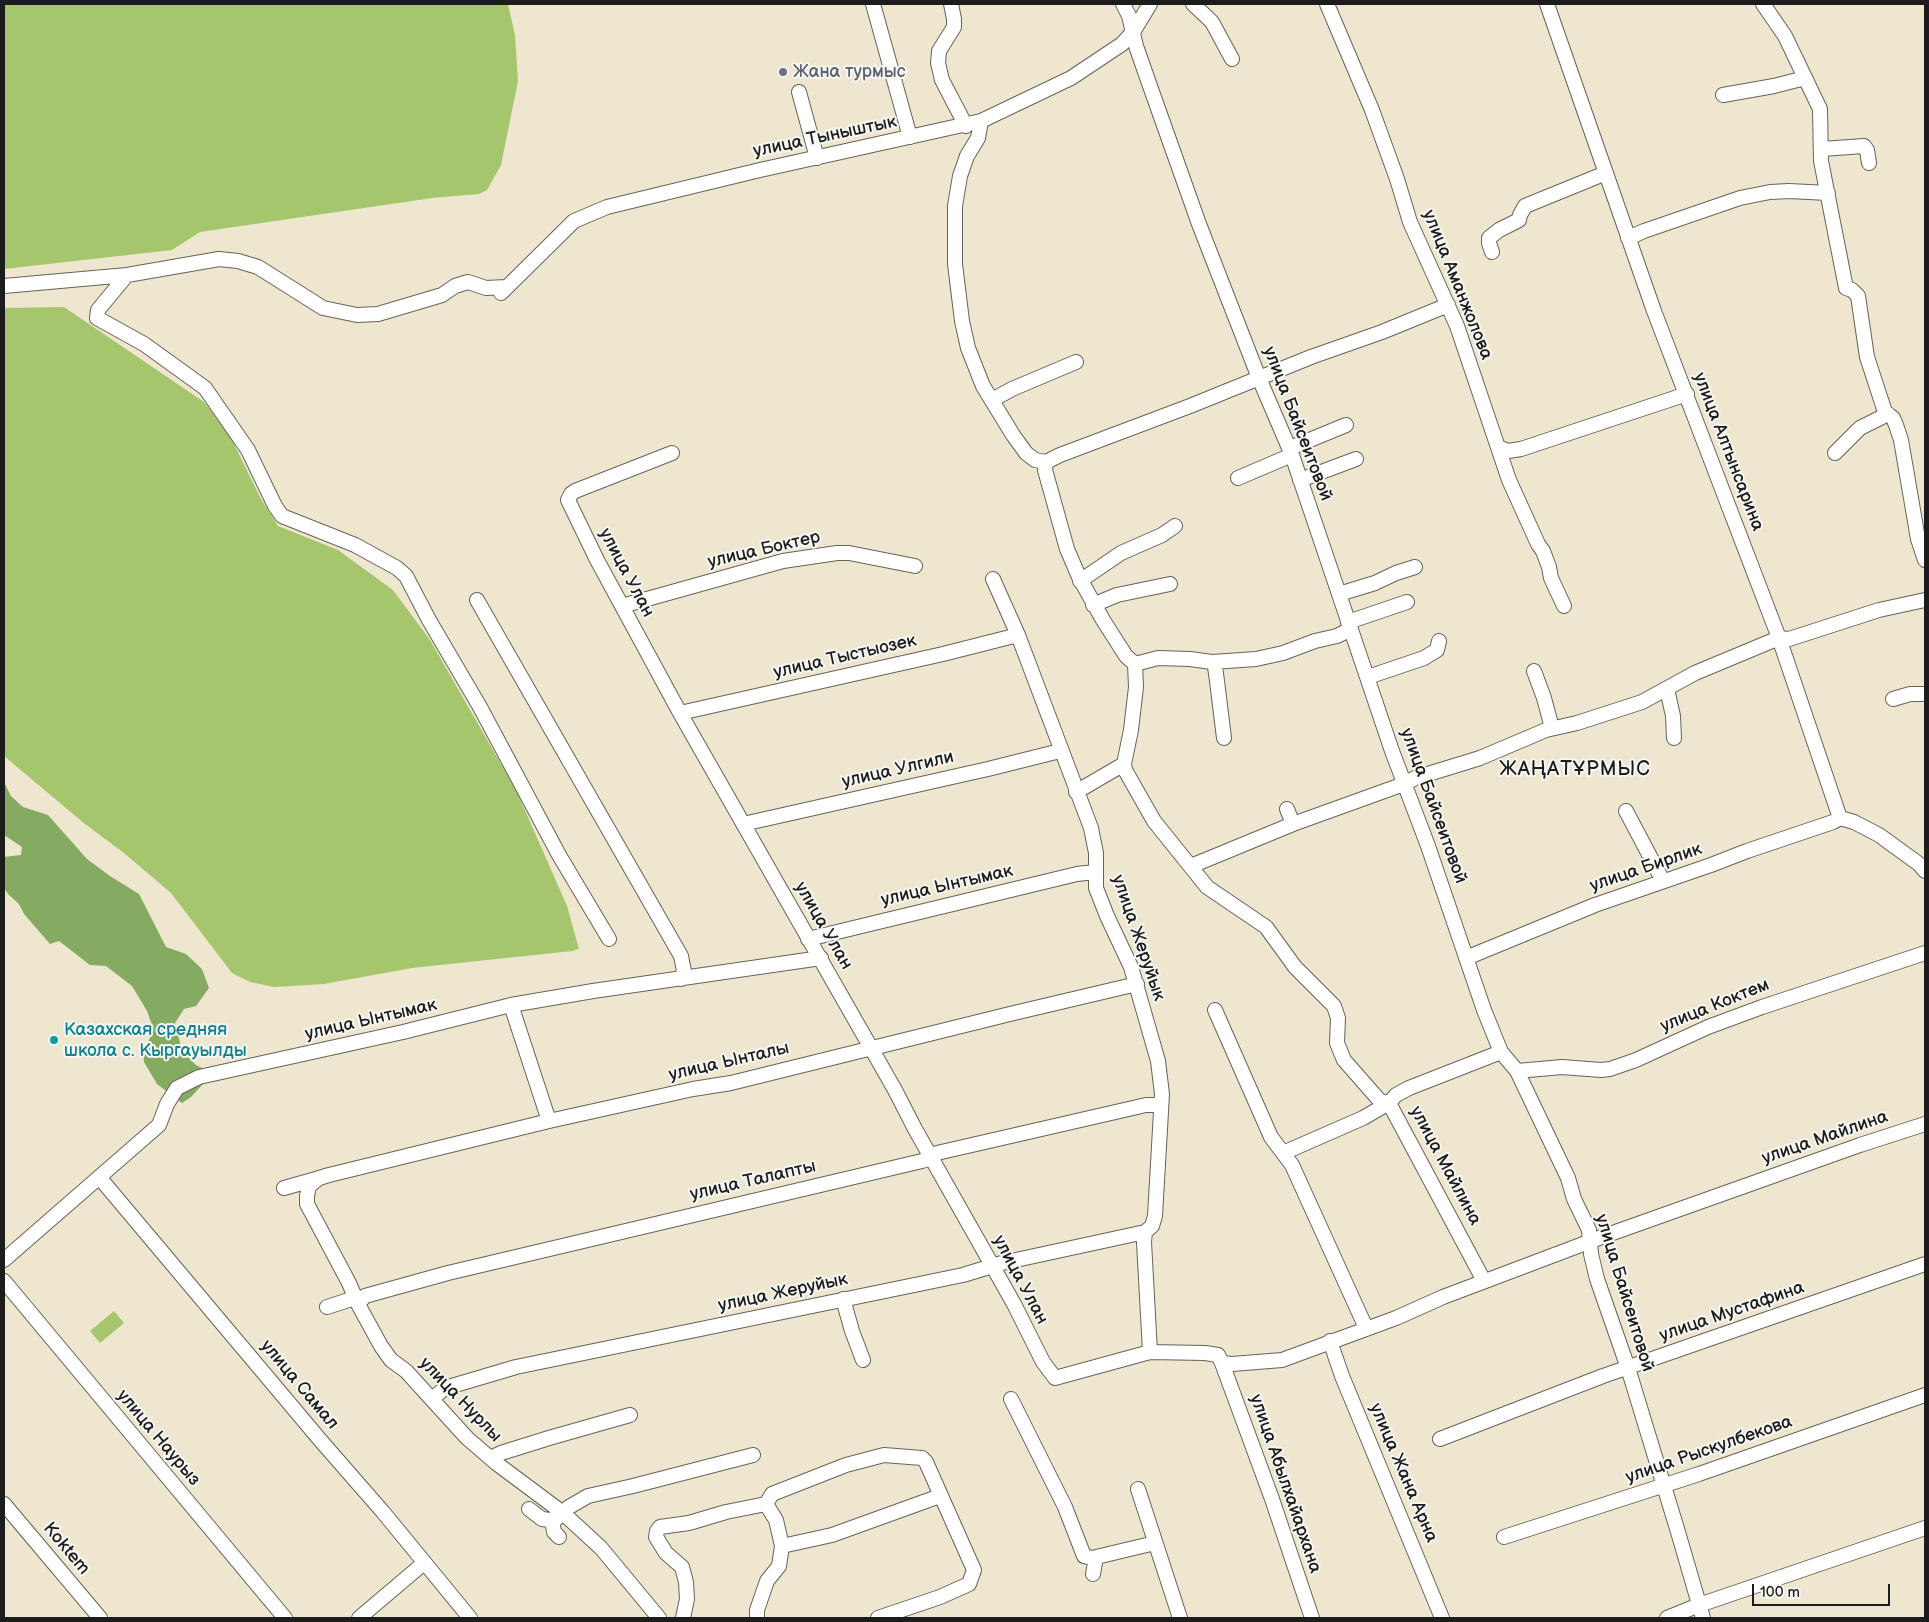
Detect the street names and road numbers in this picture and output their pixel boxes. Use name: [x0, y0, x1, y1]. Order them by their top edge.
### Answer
street label: улица Тыныштык: [751, 111, 899, 163]
street label: улица Аманжолова: [1417, 207, 1497, 363]
street label: улица Байсеитовой: [1258, 344, 1336, 504]
street label: улица Алтынсарина: [1688, 370, 1768, 534]
street label: улица Улан: [594, 525, 658, 621]
street label: улица Боктер: [706, 527, 822, 573]
street label: улица Тыстыозек: [772, 630, 918, 684]
street label: улица Байсеитовой: [1395, 726, 1471, 886]
street label: улица Улгили: [840, 747, 956, 793]
street label: улица Бирлик: [1587, 839, 1705, 897]
street label: улица Ынтымак: [879, 860, 1015, 912]
street label: улица Жеруйык: [1106, 872, 1170, 1004]
street label: улица Улан: [789, 878, 857, 974]
street label: улица Коктем: [1657, 974, 1773, 1038]
street label: улица Ынтымак: [303, 994, 439, 1046]
street label: улица Ынталы: [667, 1038, 791, 1086]
street label: улица Майлина: [1405, 1103, 1485, 1229]
street label: улица Майлина: [1759, 1106, 1891, 1170]
street label: улица Талапты: [688, 1156, 818, 1206]
street label: улица Байсеитовой: [1590, 1212, 1658, 1374]
street label: улица Улан: [988, 1232, 1052, 1328]
street label: улица Жеруйык: [716, 1269, 850, 1317]
street label: улица Мустафина: [1657, 1277, 1807, 1347]
street label: улица Самал: [255, 1336, 343, 1434]
street label: улица Нурлы: [414, 1353, 506, 1447]
street label: улица Наурыз: [112, 1386, 204, 1490]
street label: улица Абылхайархана: [1244, 1392, 1326, 1576]
street label: улица Жана Арна: [1364, 1400, 1442, 1546]
street label: улица Рыскулбекова: [1623, 1411, 1795, 1489]
street label: Koktem: [38, 1518, 94, 1580]

